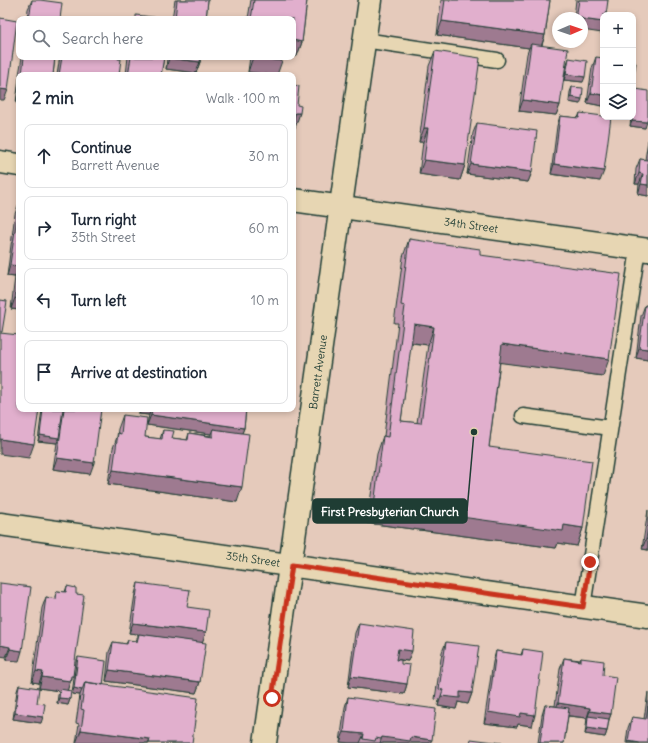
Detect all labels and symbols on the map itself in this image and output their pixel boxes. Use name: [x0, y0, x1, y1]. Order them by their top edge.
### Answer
north arrow: [552, 12, 588, 48]
street label: 34th Street: [443, 214, 499, 236]
street label: Barrett Avenue: [306, 334, 330, 410]
callout: First Presbyterian Church: [313, 499, 467, 523]
text: First Presbyterian Church: [321, 504, 459, 520]
street label: 35th Street: [225, 548, 281, 570]
route end: [581, 553, 599, 571]
route start: [263, 689, 281, 707]

